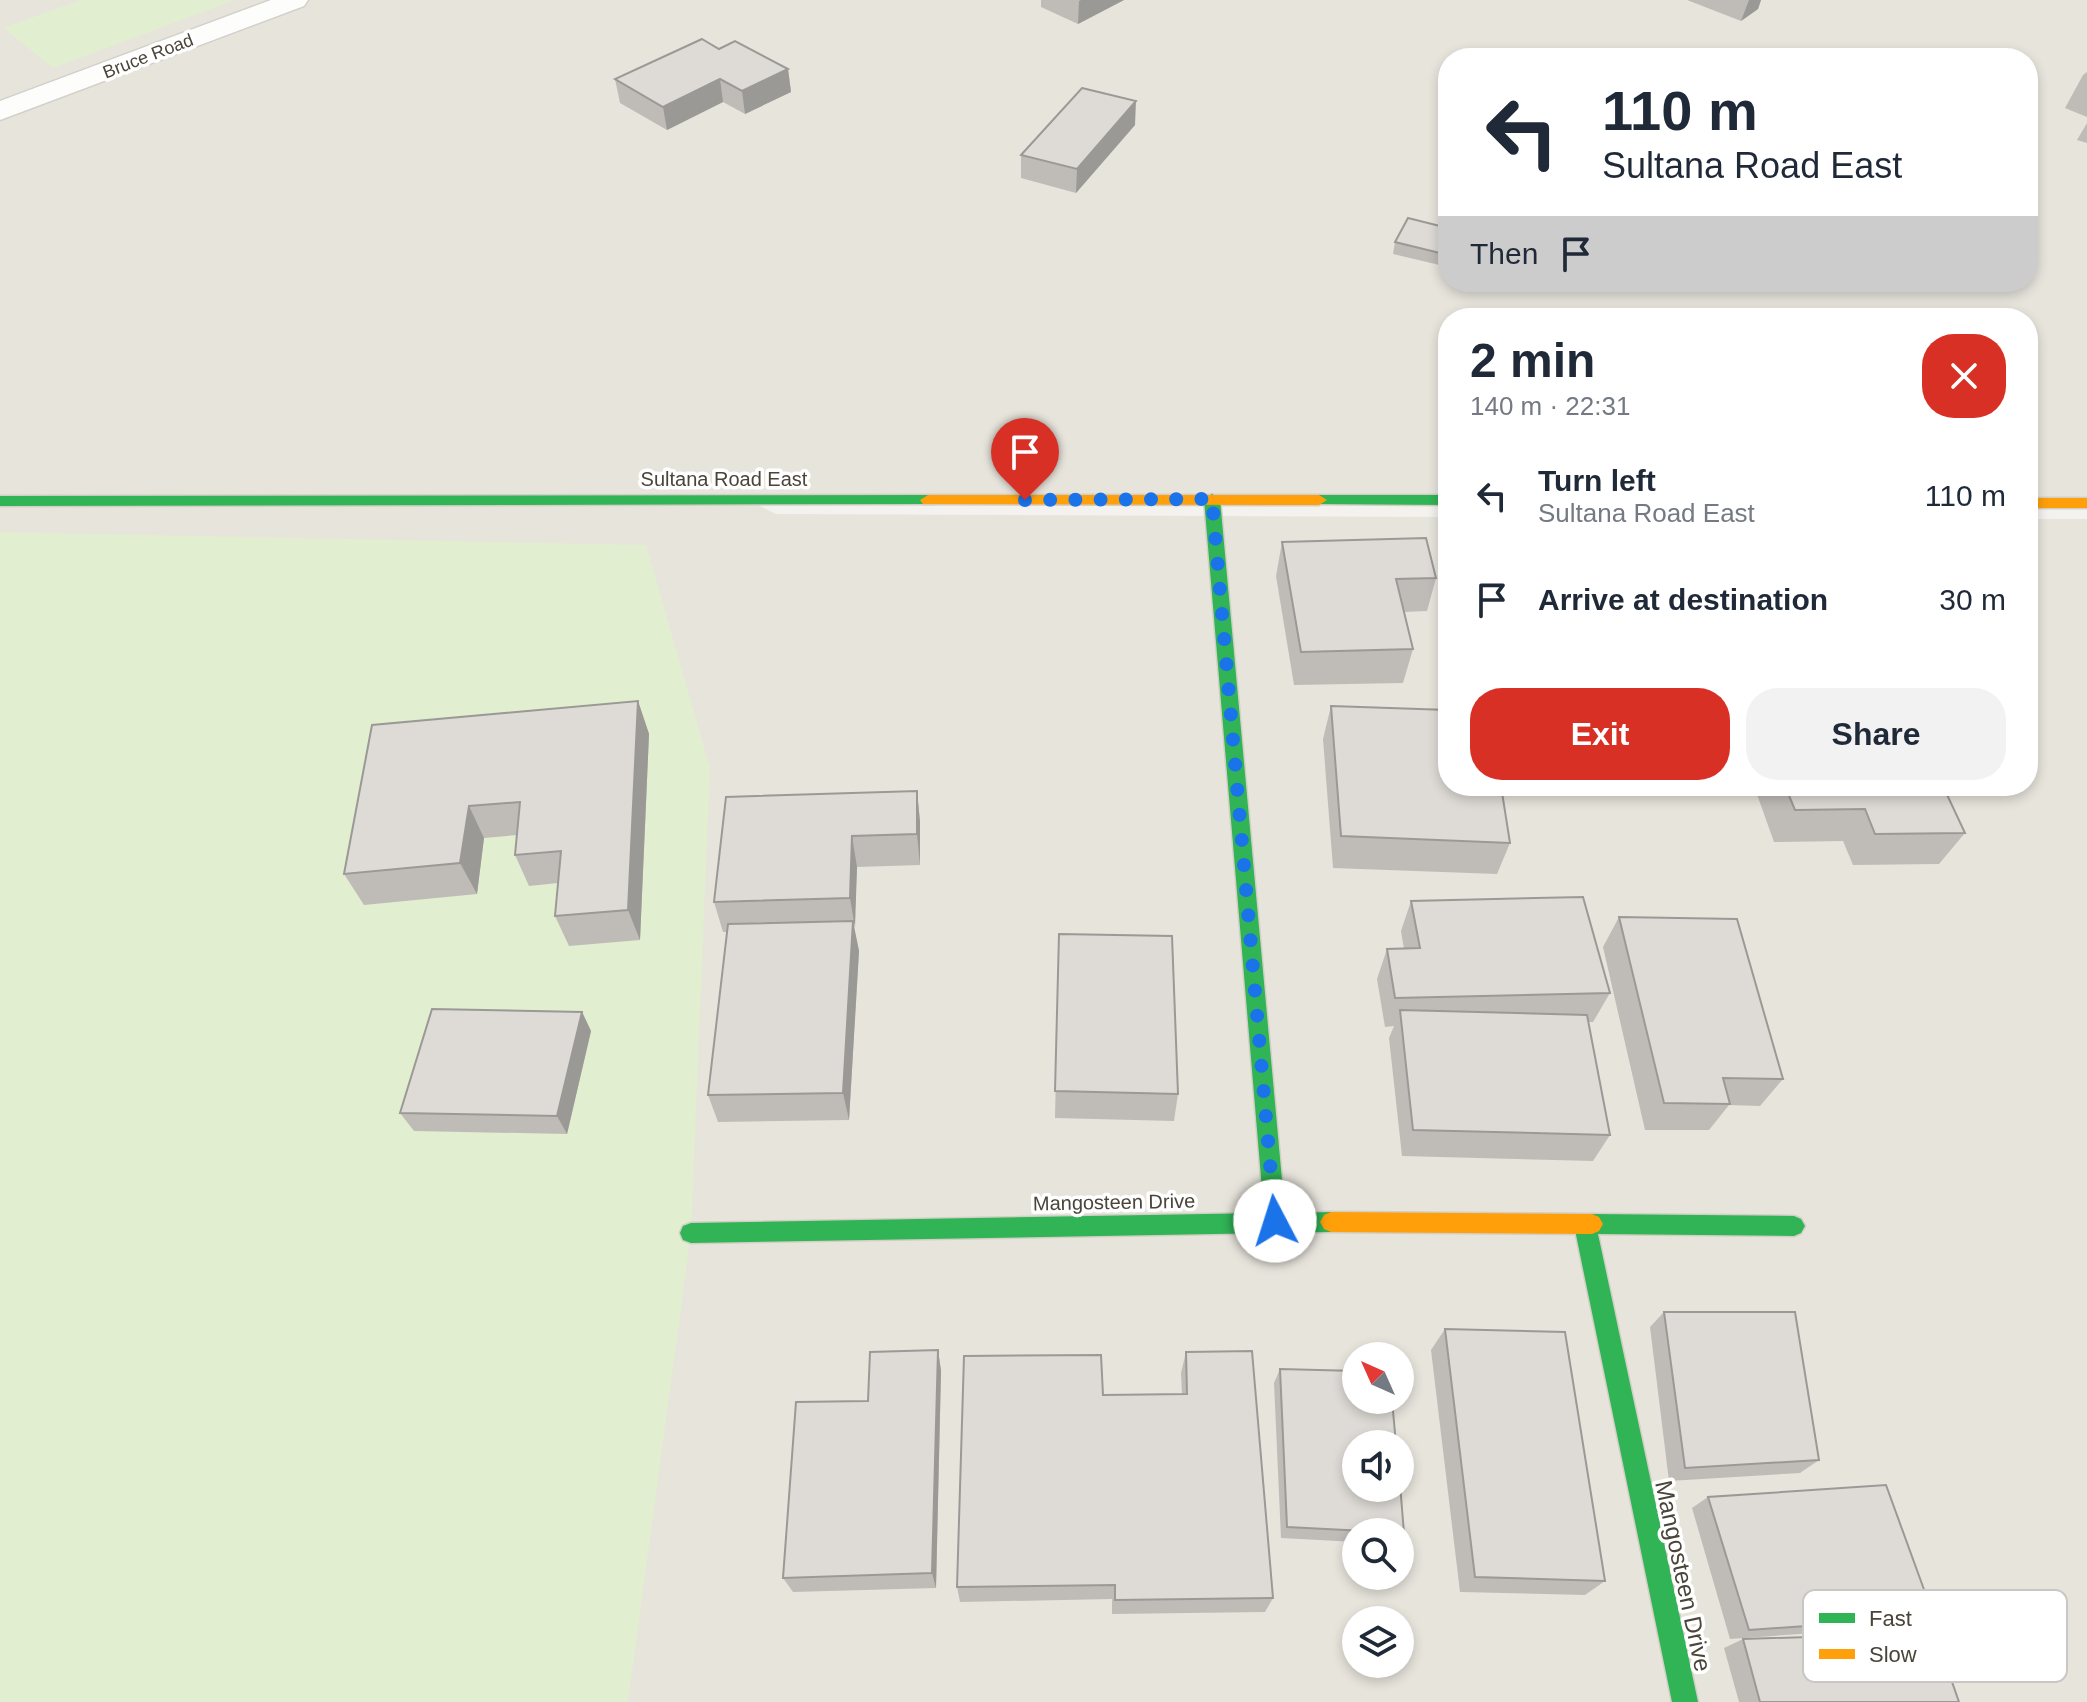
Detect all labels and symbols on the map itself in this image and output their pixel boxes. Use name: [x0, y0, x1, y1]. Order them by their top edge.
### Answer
street label: Bruce Road: [100, 30, 196, 82]
pin: [991, 418, 1059, 500]
street label: Sultana Road East: [641, 468, 808, 490]
position arrow: [1233, 1179, 1317, 1263]
street label: Mangosteen Drive: [1033, 1190, 1195, 1214]
north arrow: [1342, 1342, 1414, 1414]
street label: Mangosteen Drive: [1650, 1478, 1717, 1674]
legend: [1803, 1590, 2067, 1682]
text: Fast: [1869, 1606, 1912, 1631]
text: Slow: [1869, 1642, 1917, 1667]

